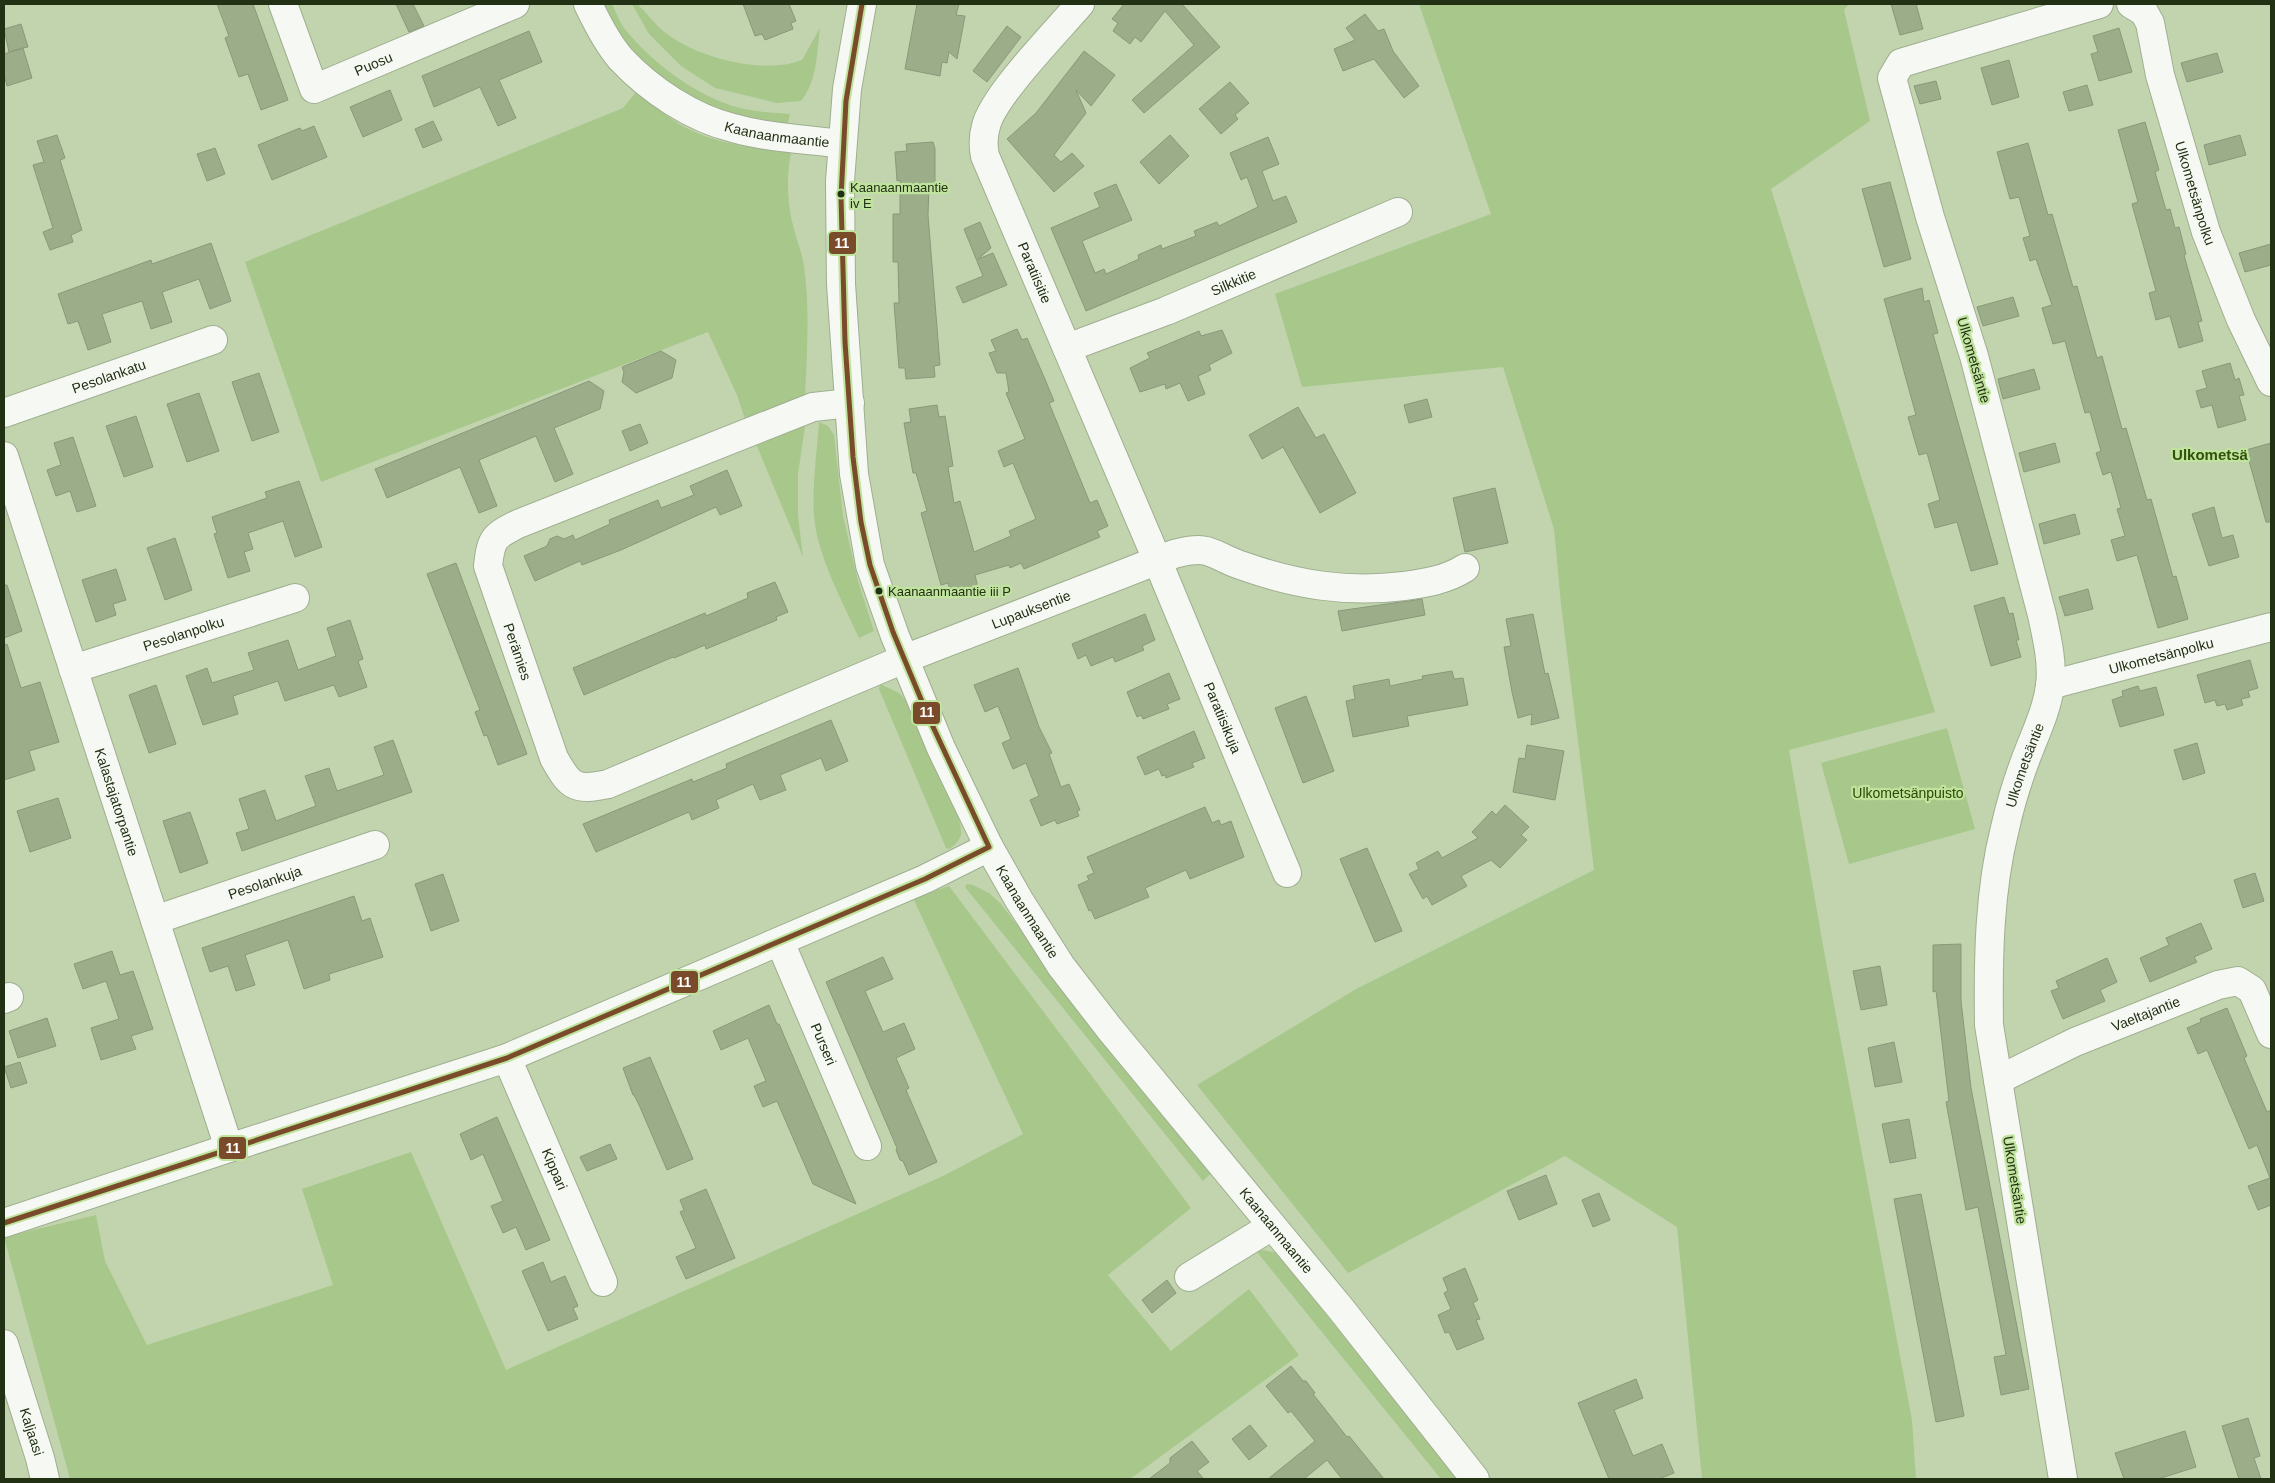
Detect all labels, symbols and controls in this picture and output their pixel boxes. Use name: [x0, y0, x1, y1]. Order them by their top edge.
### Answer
street label: Puosu: [352, 49, 395, 79]
street label: Kaanaanmaantie: [723, 118, 830, 150]
street label: Ulkometsänpolku: [2172, 139, 2218, 247]
place label: Kaanaanmaantie iv E: [850, 180, 948, 211]
marker: Kaanaanmaantie iv E: [836, 189, 846, 199]
line badge: 11: [828, 231, 857, 255]
text: 11: [835, 235, 850, 251]
street label: Paratiisitie: [1015, 240, 1055, 306]
street label: Silkkitie: [1208, 265, 1259, 299]
street label: Ulkometsäntie: [1954, 315, 1994, 405]
street label: Pesolankatu: [70, 356, 148, 397]
district label: Ulkometsä: [2172, 446, 2249, 463]
place label: Kaanaanmaantie iii P: [888, 584, 1011, 599]
marker: Kaanaanmaantie iii P: [874, 586, 884, 596]
street label: Lupauksentie: [989, 587, 1073, 632]
street label: Pesolanpolku: [141, 613, 226, 654]
street label: Perämies: [500, 621, 535, 682]
street label: Ulkometsänpolku: [2107, 634, 2215, 677]
street label: Paratiisikuja: [1201, 680, 1245, 756]
line badge: 11: [912, 701, 941, 725]
text: 11: [920, 704, 935, 720]
street label: Ulkometsäntie: [2002, 721, 2047, 809]
street label: Kalastajatorpantie: [92, 746, 142, 858]
park label: Ulkometsänpuisto: [1852, 785, 1964, 801]
street label: Kaanaanmaantie: [993, 862, 1062, 961]
street label: Pesolankuja: [226, 863, 304, 902]
line badge: 11: [670, 970, 699, 994]
text: 11: [677, 974, 692, 990]
street label: Vaeltajantie: [2109, 993, 2182, 1035]
street label: Purseri: [807, 1021, 840, 1068]
street label: Ulkometsäntie: [2000, 1135, 2030, 1225]
line badge: 11: [218, 1136, 247, 1160]
text: 11: [226, 1140, 241, 1156]
street label: Kippari: [539, 1146, 571, 1192]
street label: Kaanaanmaantie: [1236, 1185, 1316, 1277]
street label: Kaljaasi: [17, 1406, 47, 1458]

